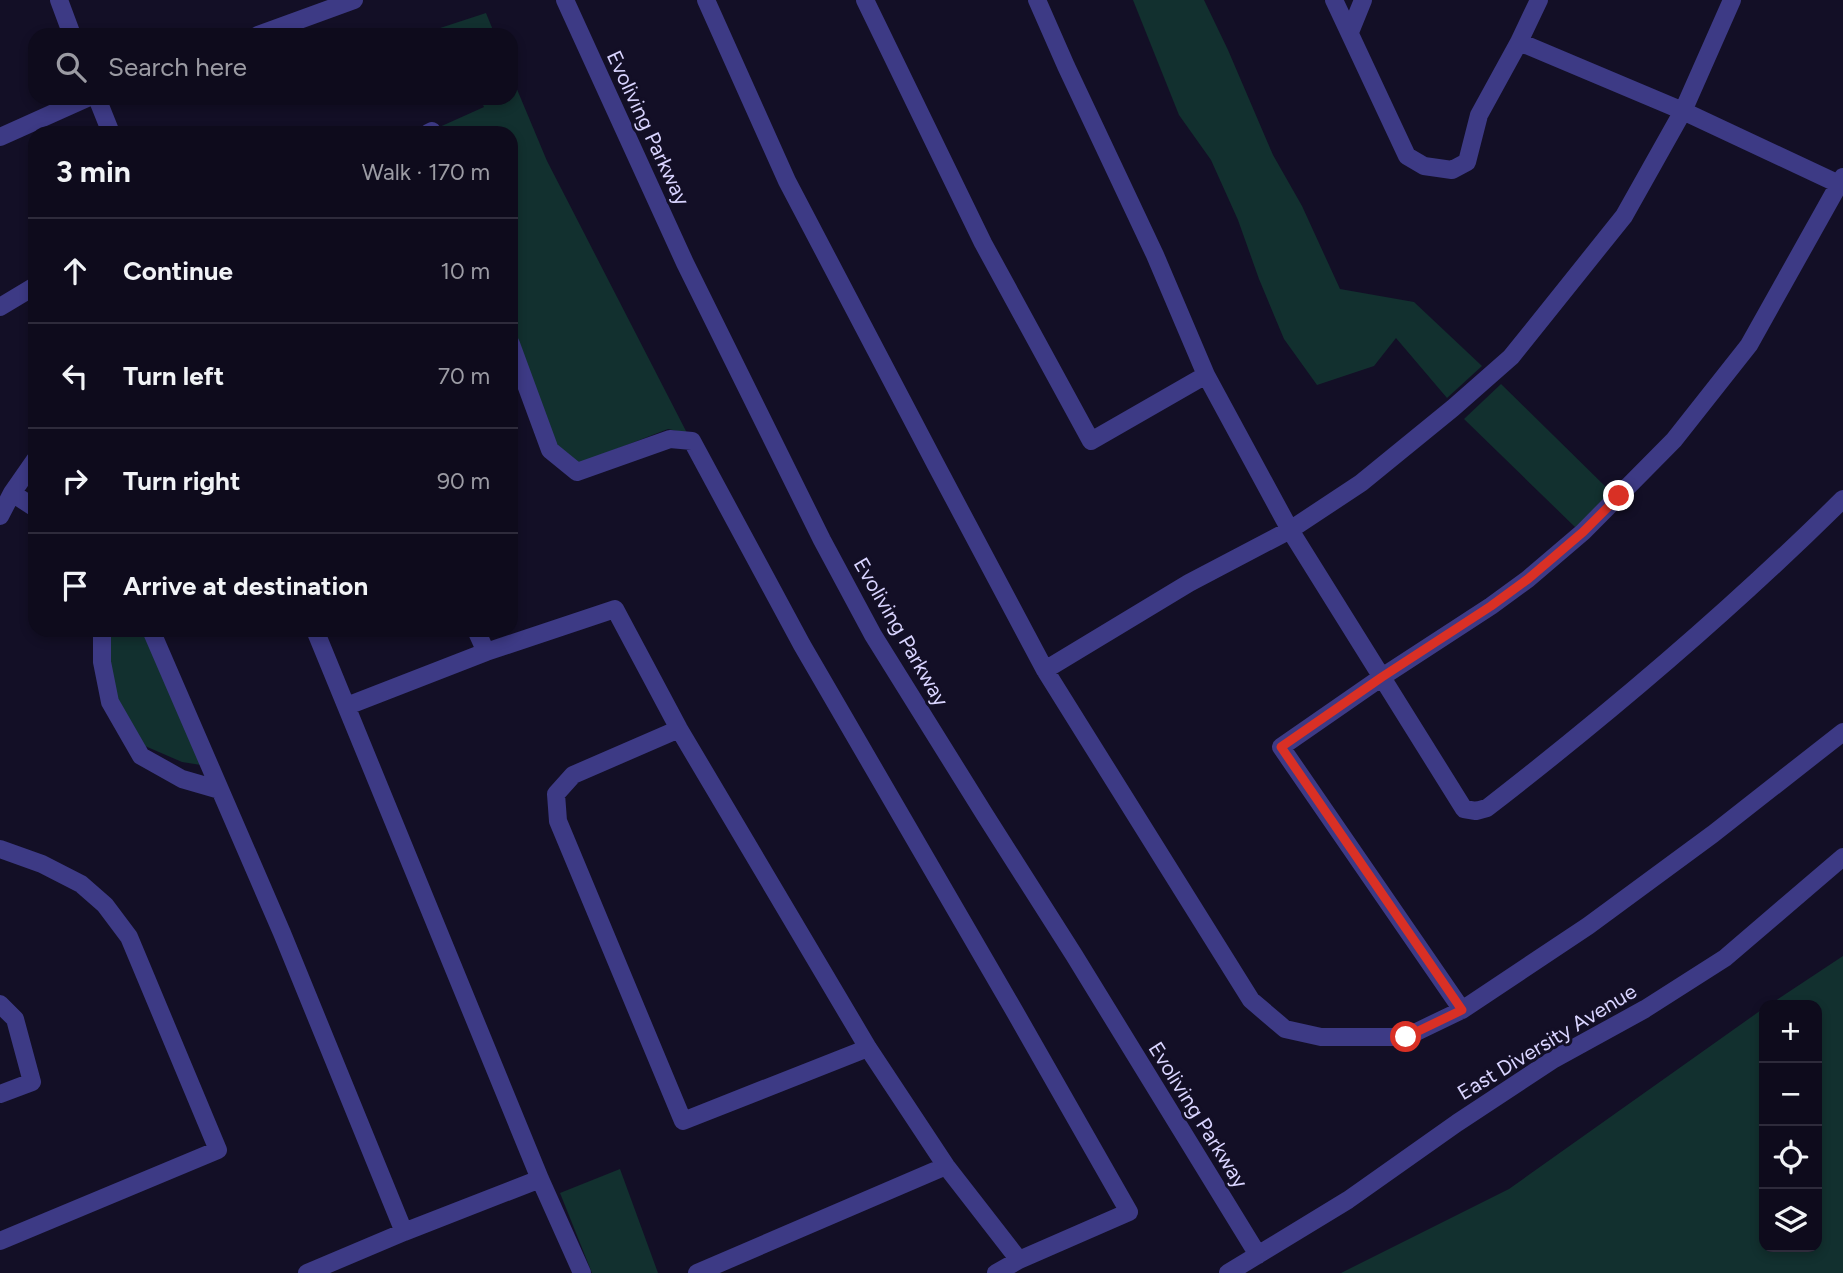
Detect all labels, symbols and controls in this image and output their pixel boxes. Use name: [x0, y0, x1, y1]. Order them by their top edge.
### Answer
search box: [28, 28, 518, 105]
street label: Evoliving Parkway: [602, 47, 695, 209]
icon: search: [52, 48, 90, 86]
text: Search here: [108, 51, 247, 83]
text: 3 min: [56, 153, 131, 190]
text: Walk · 170 m: [362, 158, 490, 186]
icon: ahead: [56, 252, 94, 290]
text: Continue: [123, 255, 233, 287]
text: 10 m: [441, 257, 490, 285]
icon: left: [56, 357, 94, 395]
text: Turn left: [123, 360, 224, 392]
text: 70 m: [438, 362, 490, 390]
icon: right: [56, 462, 94, 500]
text: Turn right: [123, 465, 240, 497]
text: 90 m: [437, 467, 490, 495]
route end: [1603, 480, 1634, 511]
street label: Evoliving Parkway: [849, 553, 954, 711]
icon: arrive: [56, 567, 94, 605]
text: Arrive at destination: [123, 570, 368, 602]
street label: East Diversity Avenue: [1453, 978, 1641, 1105]
map controls: [1759, 1000, 1822, 1252]
button: +: [1759, 1000, 1822, 1063]
route start: [1390, 1021, 1421, 1052]
street label: Evoliving Parkway: [1143, 1037, 1253, 1192]
button: −: [1759, 1063, 1822, 1126]
button: locate: [1759, 1126, 1822, 1189]
button: layers: [1759, 1189, 1822, 1252]

